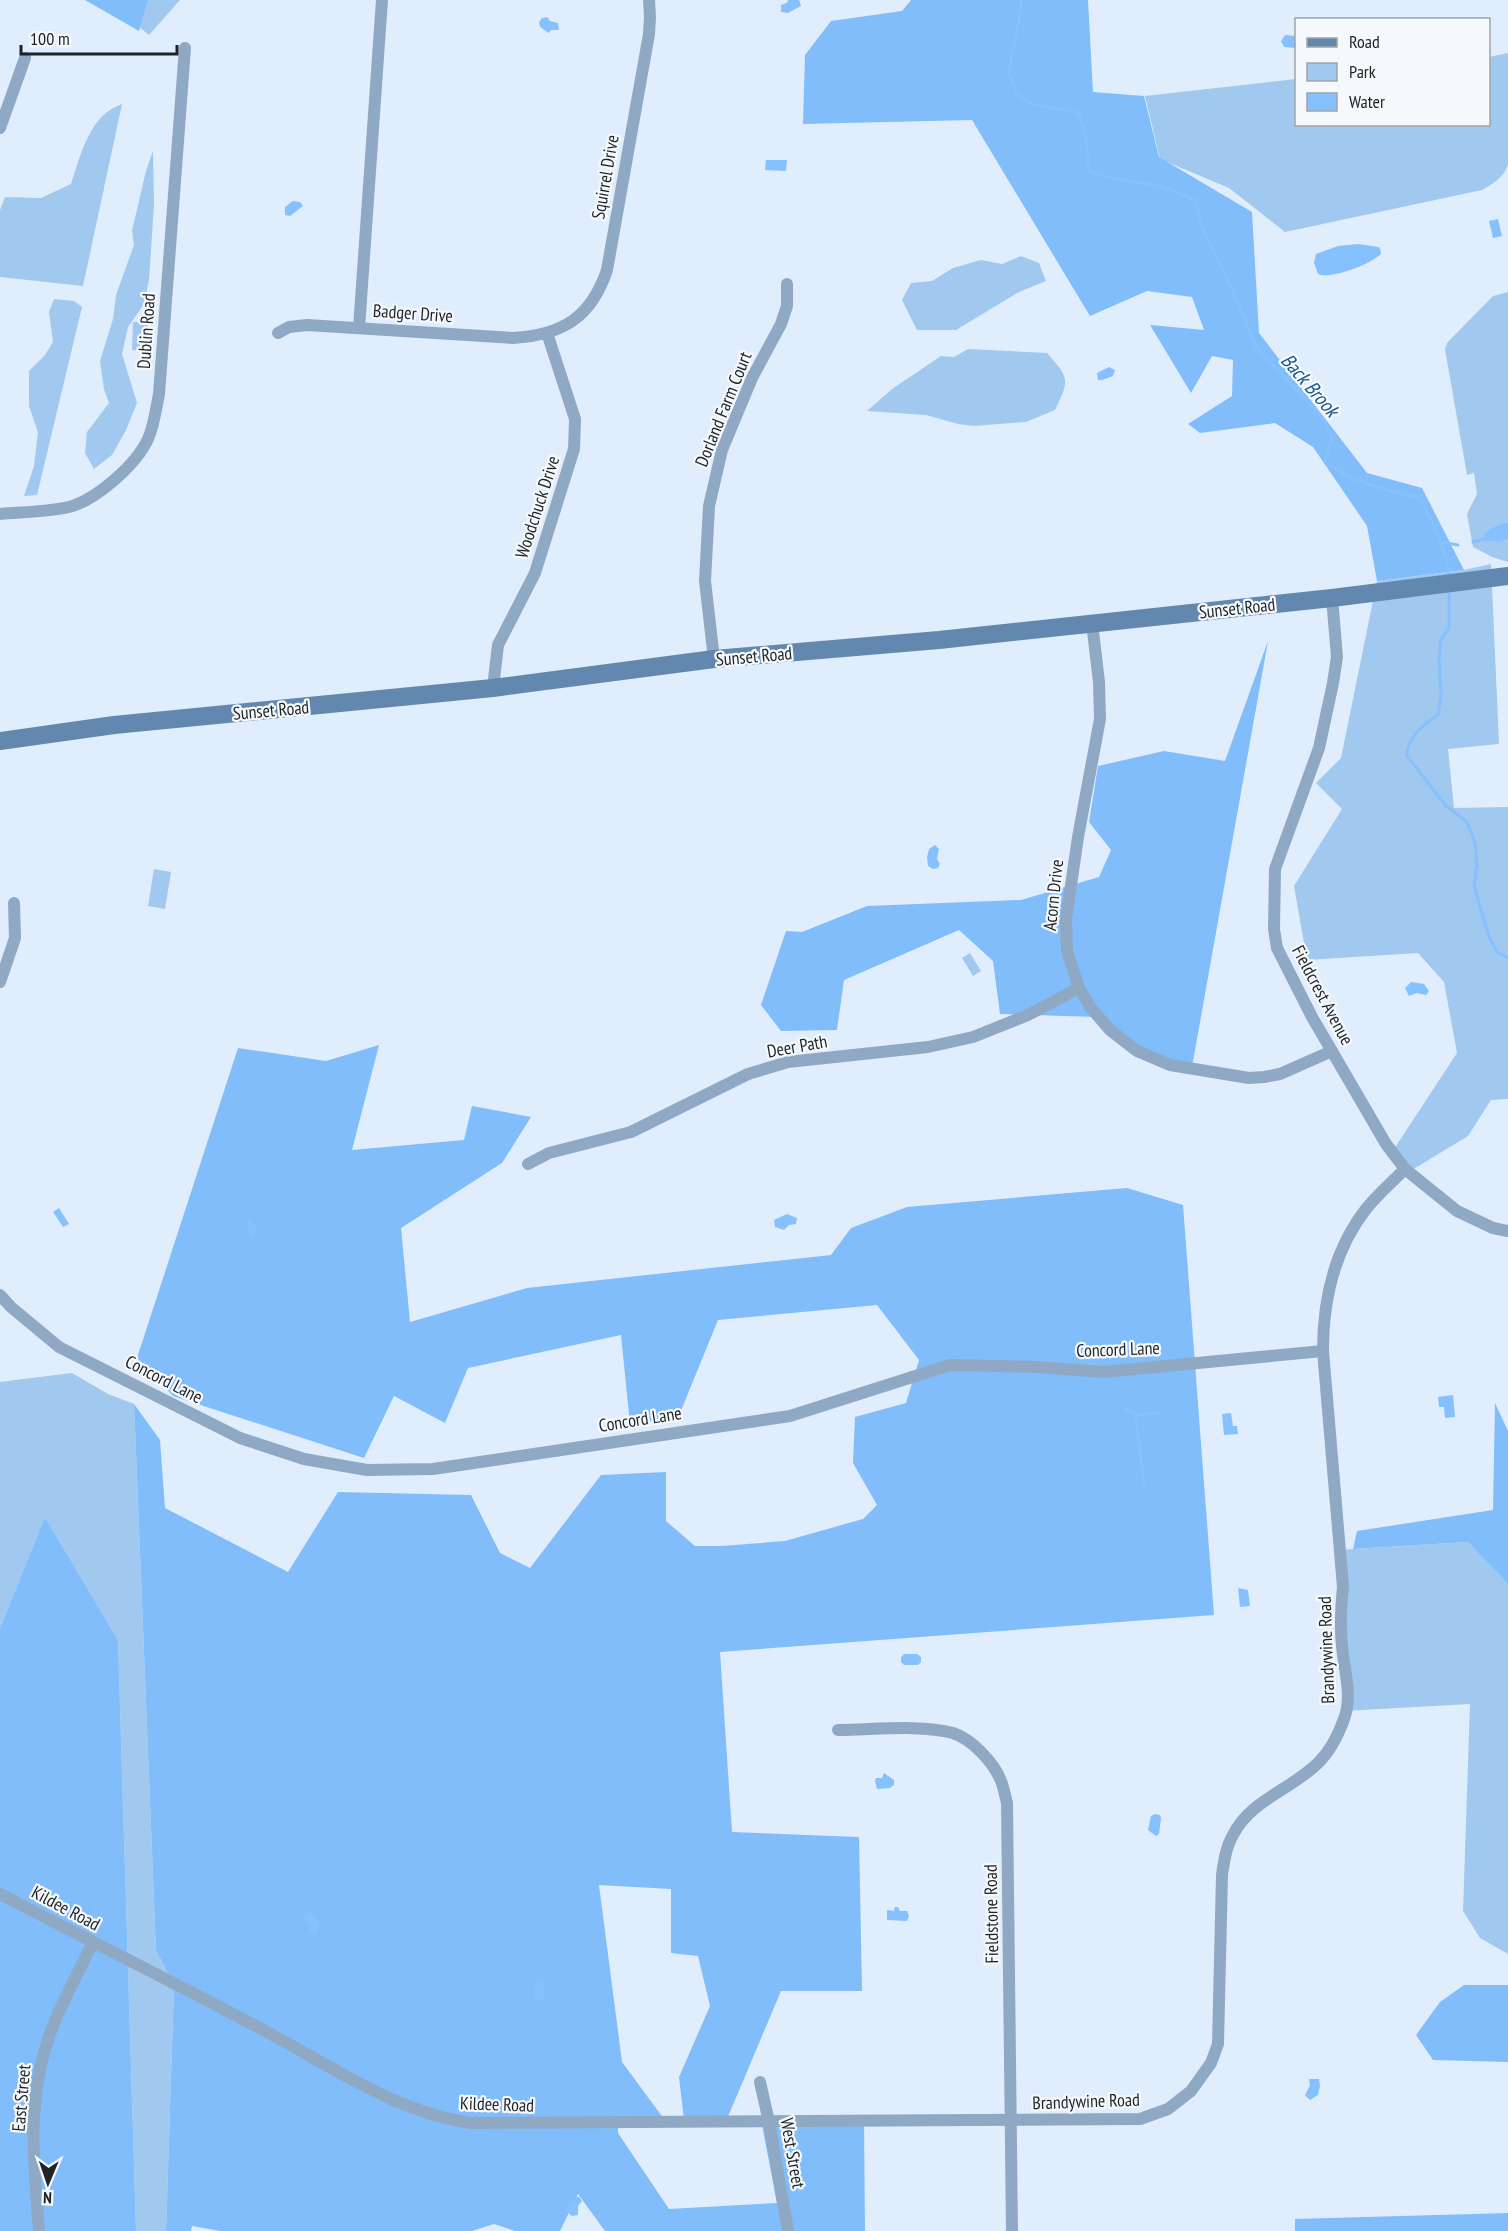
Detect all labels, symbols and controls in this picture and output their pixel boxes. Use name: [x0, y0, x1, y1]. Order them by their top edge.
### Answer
scale bar: [21, 18, 177, 56]
legend: [1295, 18, 1490, 126]
text: 100 m: [30, 27, 70, 50]
text: Road: [1349, 30, 1380, 53]
text: Park: [1349, 60, 1376, 83]
text: Water: [1349, 90, 1385, 113]
street label: Squirrel Drive: [586, 133, 624, 221]
street label: Dublin Road: [132, 292, 160, 370]
street label: Badger Drive: [372, 299, 454, 327]
street label: Dorland Farm Court: [690, 348, 756, 470]
water label: Back Brook: [1275, 348, 1346, 424]
street label: Woodchuck Drive: [510, 453, 564, 561]
street label: Sunset Road: [1198, 593, 1276, 623]
street label: Sunset Road: [715, 641, 793, 671]
street label: Sunset Road: [232, 695, 310, 725]
street label: Acorn Drive: [1038, 858, 1068, 932]
street label: Fieldcrest Avenue: [1287, 941, 1359, 1049]
street label: Deer Path: [765, 1029, 829, 1063]
street label: Concord Lane: [1076, 1336, 1160, 1362]
street label: Concord Lane: [122, 1350, 206, 1408]
street label: Concord Lane: [597, 1401, 683, 1437]
street label: Brandywine Road: [1313, 1596, 1339, 1704]
street label: Fieldstone Road: [979, 1864, 1003, 1964]
street label: Kildee Road: [28, 1880, 104, 1936]
street label: East Street: [7, 2064, 35, 2132]
street label: Brandywine Road: [1032, 2088, 1140, 2114]
street label: Kildee Road: [460, 2091, 534, 2117]
street label: West Street: [776, 2116, 810, 2190]
north arrow: [18, 2153, 78, 2213]
text: N: [43, 2188, 52, 2208]

